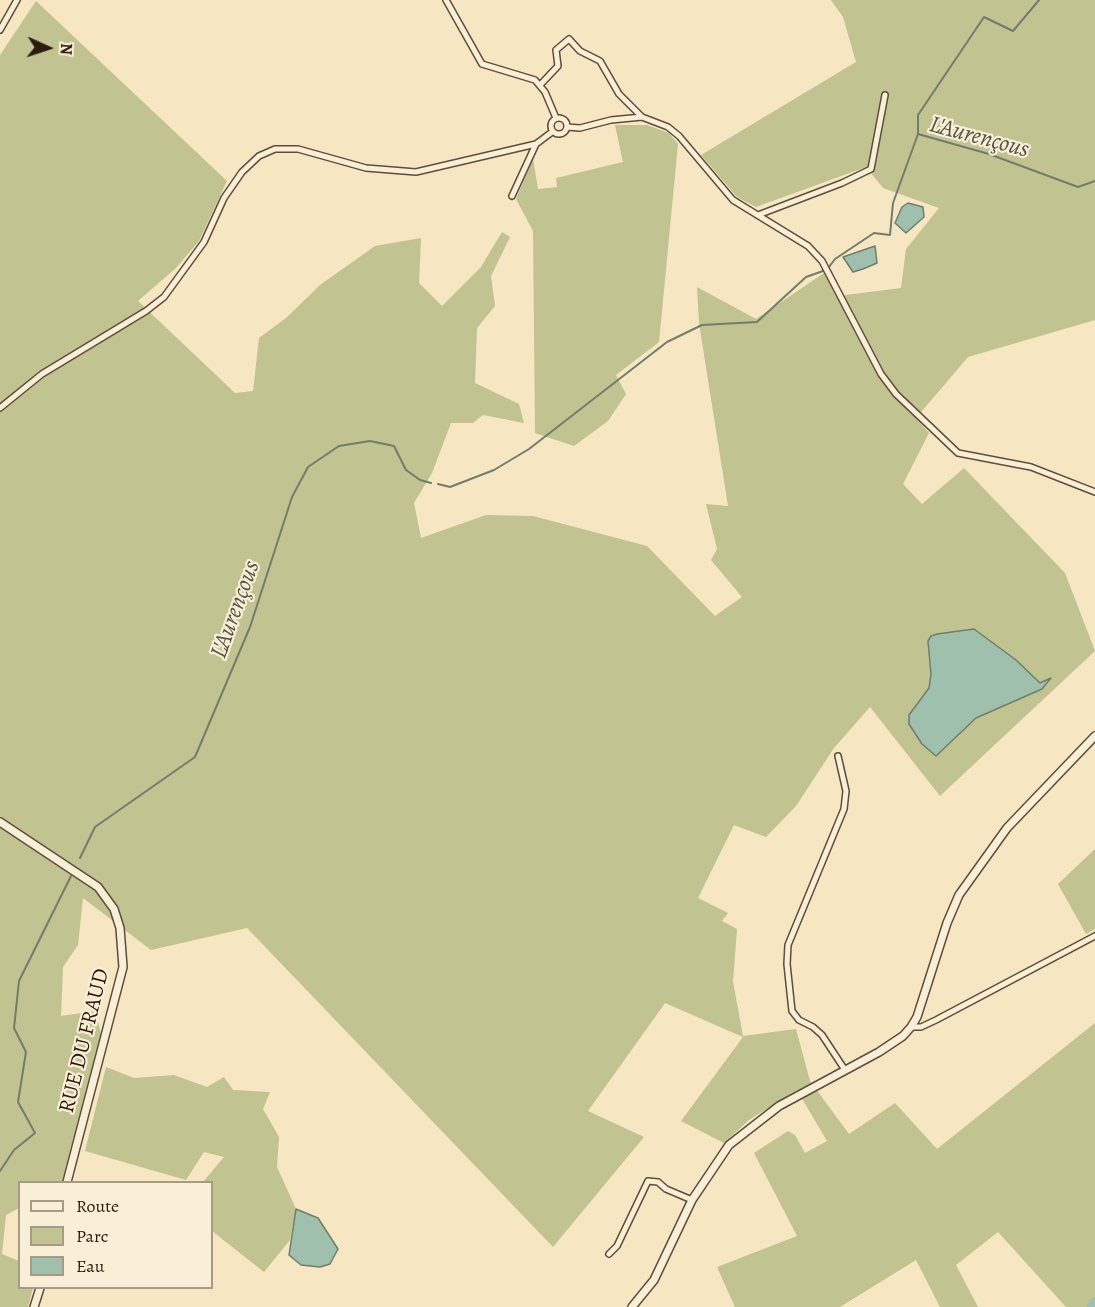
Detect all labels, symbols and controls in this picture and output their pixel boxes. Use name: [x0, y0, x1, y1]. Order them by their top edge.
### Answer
north arrow: [18, 18, 78, 78]
text: N: [55, 43, 77, 55]
water label: L'Aurençous: [926, 111, 1032, 165]
water label: L'Aurençous: [205, 557, 267, 663]
street label: RUE DU FRAUD: [54, 966, 116, 1116]
legend: [18, 1181, 213, 1289]
text: Route: [76, 1194, 119, 1218]
text: Parc: [76, 1224, 108, 1248]
text: Eau: [76, 1254, 104, 1278]

